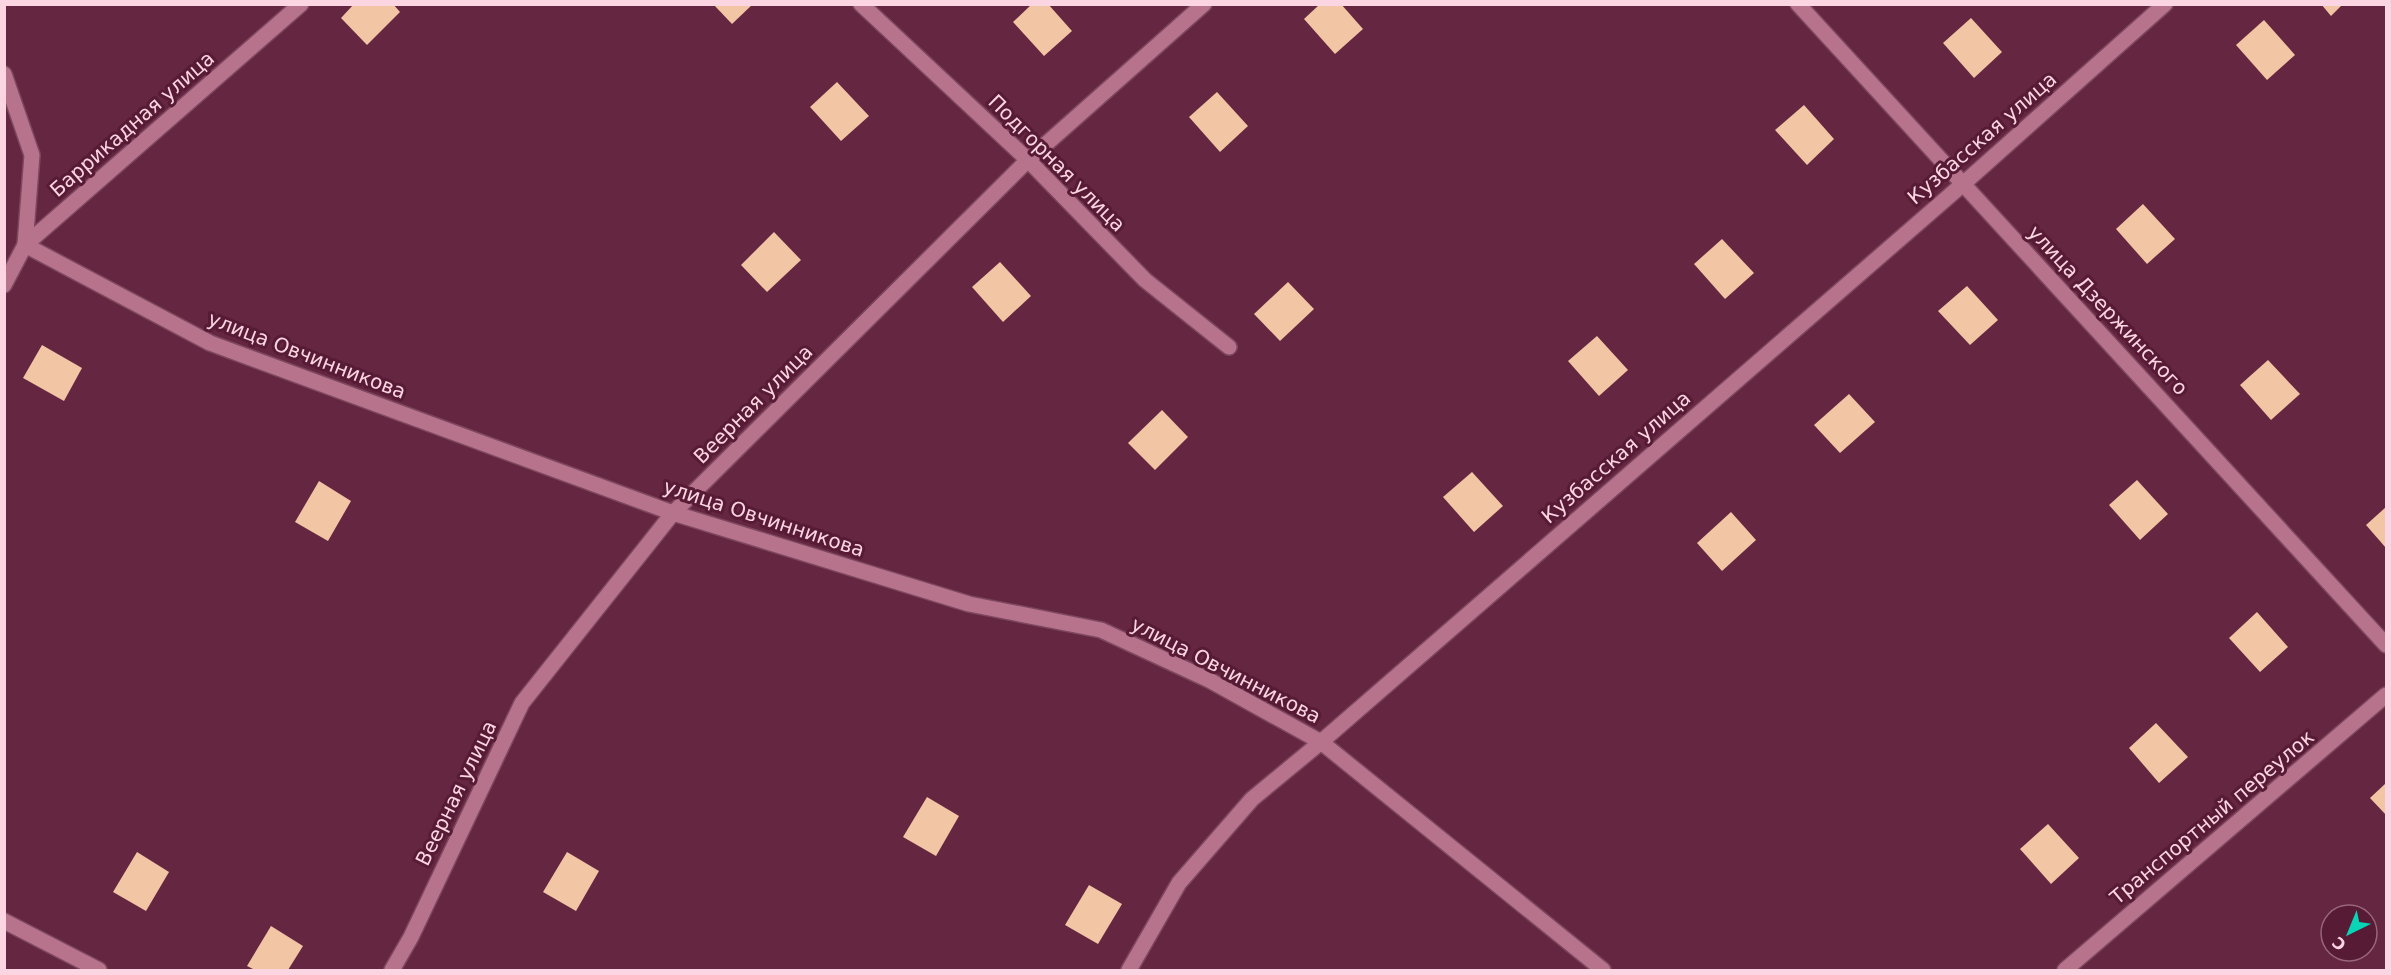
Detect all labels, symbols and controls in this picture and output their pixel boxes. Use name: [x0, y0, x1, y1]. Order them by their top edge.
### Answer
street label: Баррикадная улица: [45, 46, 219, 202]
street label: Кузбасская улица: [1903, 67, 2061, 209]
street label: Подгорная улица: [984, 90, 1130, 236]
street label: улица Дзержинского: [2023, 220, 2193, 400]
street label: улица Овчинникова: [205, 306, 409, 404]
street label: Веерная улица: [689, 340, 817, 468]
street label: Кузбасская улица: [1537, 386, 1695, 528]
street label: улица Овчинникова: [661, 474, 867, 562]
street label: улица Овчинникова: [1127, 612, 1325, 728]
street label: Веерная улица: [411, 717, 501, 869]
street label: Транспортный переулок: [2105, 725, 2319, 910]
north arrow: [2319, 903, 2379, 963]
text: С: [2328, 933, 2350, 955]

